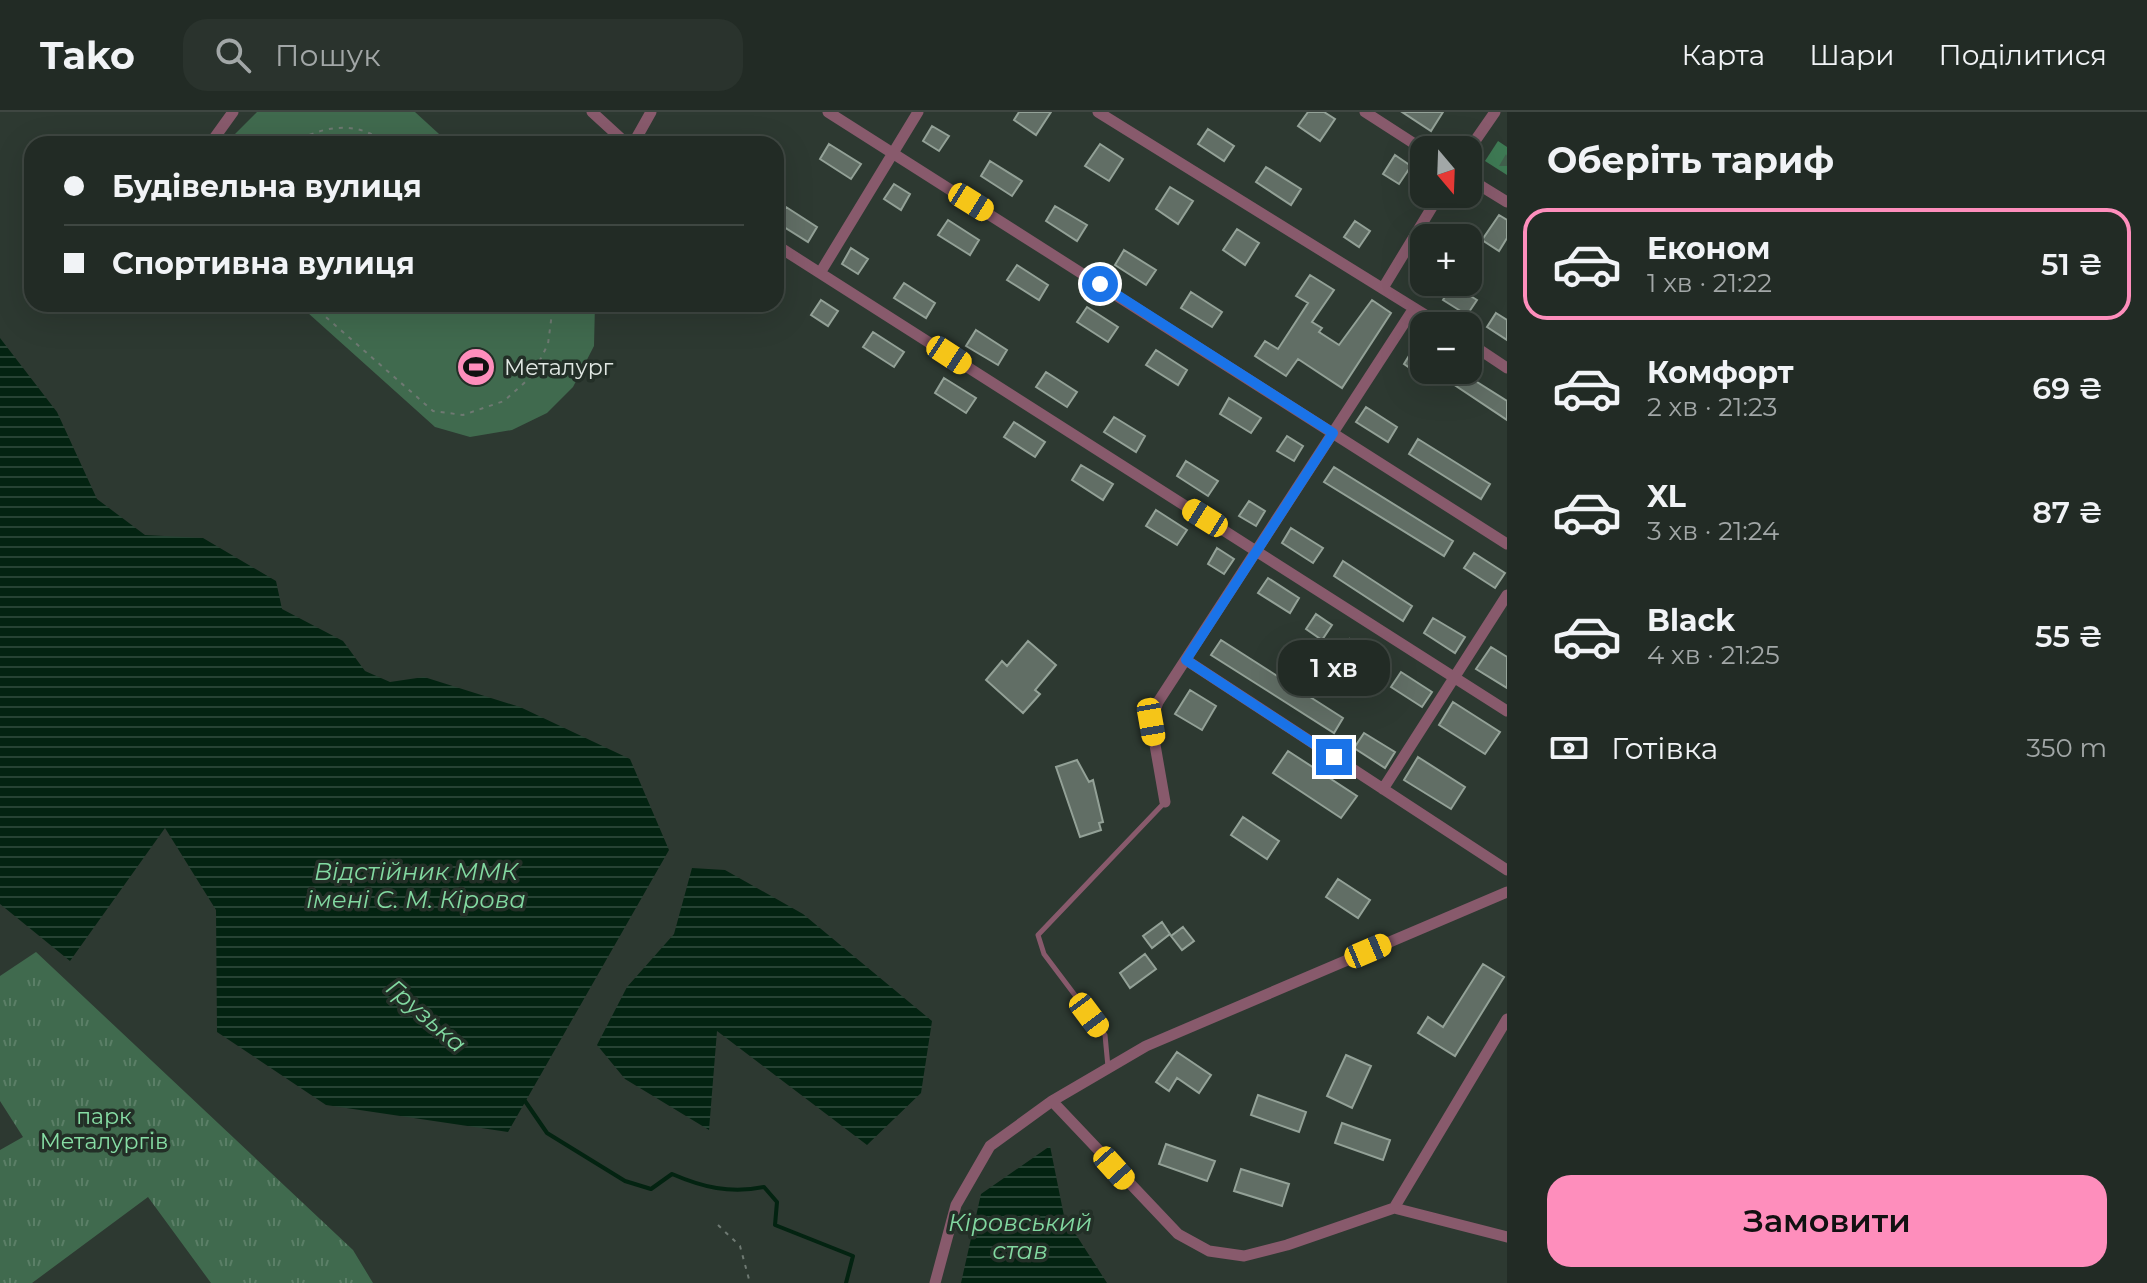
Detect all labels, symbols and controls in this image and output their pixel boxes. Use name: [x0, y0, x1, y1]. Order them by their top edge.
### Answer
search box: [183, 19, 743, 91]
text: Tako: [40, 32, 135, 79]
icon: search: [211, 33, 255, 77]
text: Пошук: [275, 37, 381, 74]
text: Карта: [1681, 38, 1765, 72]
text: Шари: [1809, 38, 1895, 72]
text: Поділитися: [1939, 38, 2107, 72]
north arrow: [1410, 136, 1482, 208]
map controls: [1410, 136, 1482, 384]
text: Оберіть тариф: [1547, 138, 1834, 182]
text: Будівельна вулиця: [112, 168, 422, 205]
car: [944, 179, 998, 225]
button: +: [1410, 224, 1482, 296]
icon: car: [1551, 228, 1623, 300]
text: Економ: [1647, 230, 1771, 267]
text: Спортивна вулиця: [112, 245, 415, 282]
text: 51 ₴: [2041, 246, 2103, 283]
route start: [1082, 266, 1118, 302]
text: 1 хв · 21:22: [1647, 267, 1772, 299]
button: −: [1410, 312, 1482, 384]
car: [922, 332, 976, 378]
sports icon: Металург: [455, 346, 497, 388]
icon: car: [1551, 352, 1623, 424]
place label: Металург: [504, 354, 614, 381]
text: Комфорт: [1647, 354, 1794, 391]
text: 69 ₴: [2032, 370, 2103, 407]
text: 2 хв · 21:23: [1647, 391, 1777, 423]
icon: car: [1551, 476, 1623, 548]
text: XL: [1647, 478, 1686, 515]
text: 87 ₴: [2032, 494, 2103, 531]
car: [1178, 495, 1232, 541]
text: 3 хв · 21:24: [1647, 515, 1779, 547]
icon: car: [1551, 600, 1623, 672]
text: Black: [1647, 602, 1735, 639]
text: 55 ₴: [2035, 618, 2103, 655]
text: 4 хв · 21:25: [1647, 639, 1780, 671]
callout: 1 хв: [1278, 641, 1390, 697]
text: 1 хв: [1310, 652, 1358, 684]
car: [1135, 696, 1167, 748]
icon: cash: [1547, 726, 1591, 770]
text: Готівка: [1611, 730, 1718, 767]
text: 350 m: [2026, 732, 2107, 764]
route end: [1316, 739, 1352, 775]
water label: Відстійник ММК імені С. М. Кірова: [306, 857, 526, 914]
car: [1341, 931, 1395, 971]
water label: Грузька: [380, 973, 472, 1058]
car: [1065, 989, 1113, 1041]
park label: парк Металургів: [40, 1103, 168, 1155]
car: [1089, 1142, 1139, 1194]
button: Замовити: [1547, 1175, 2107, 1267]
water label: Кіровський став: [948, 1208, 1092, 1265]

